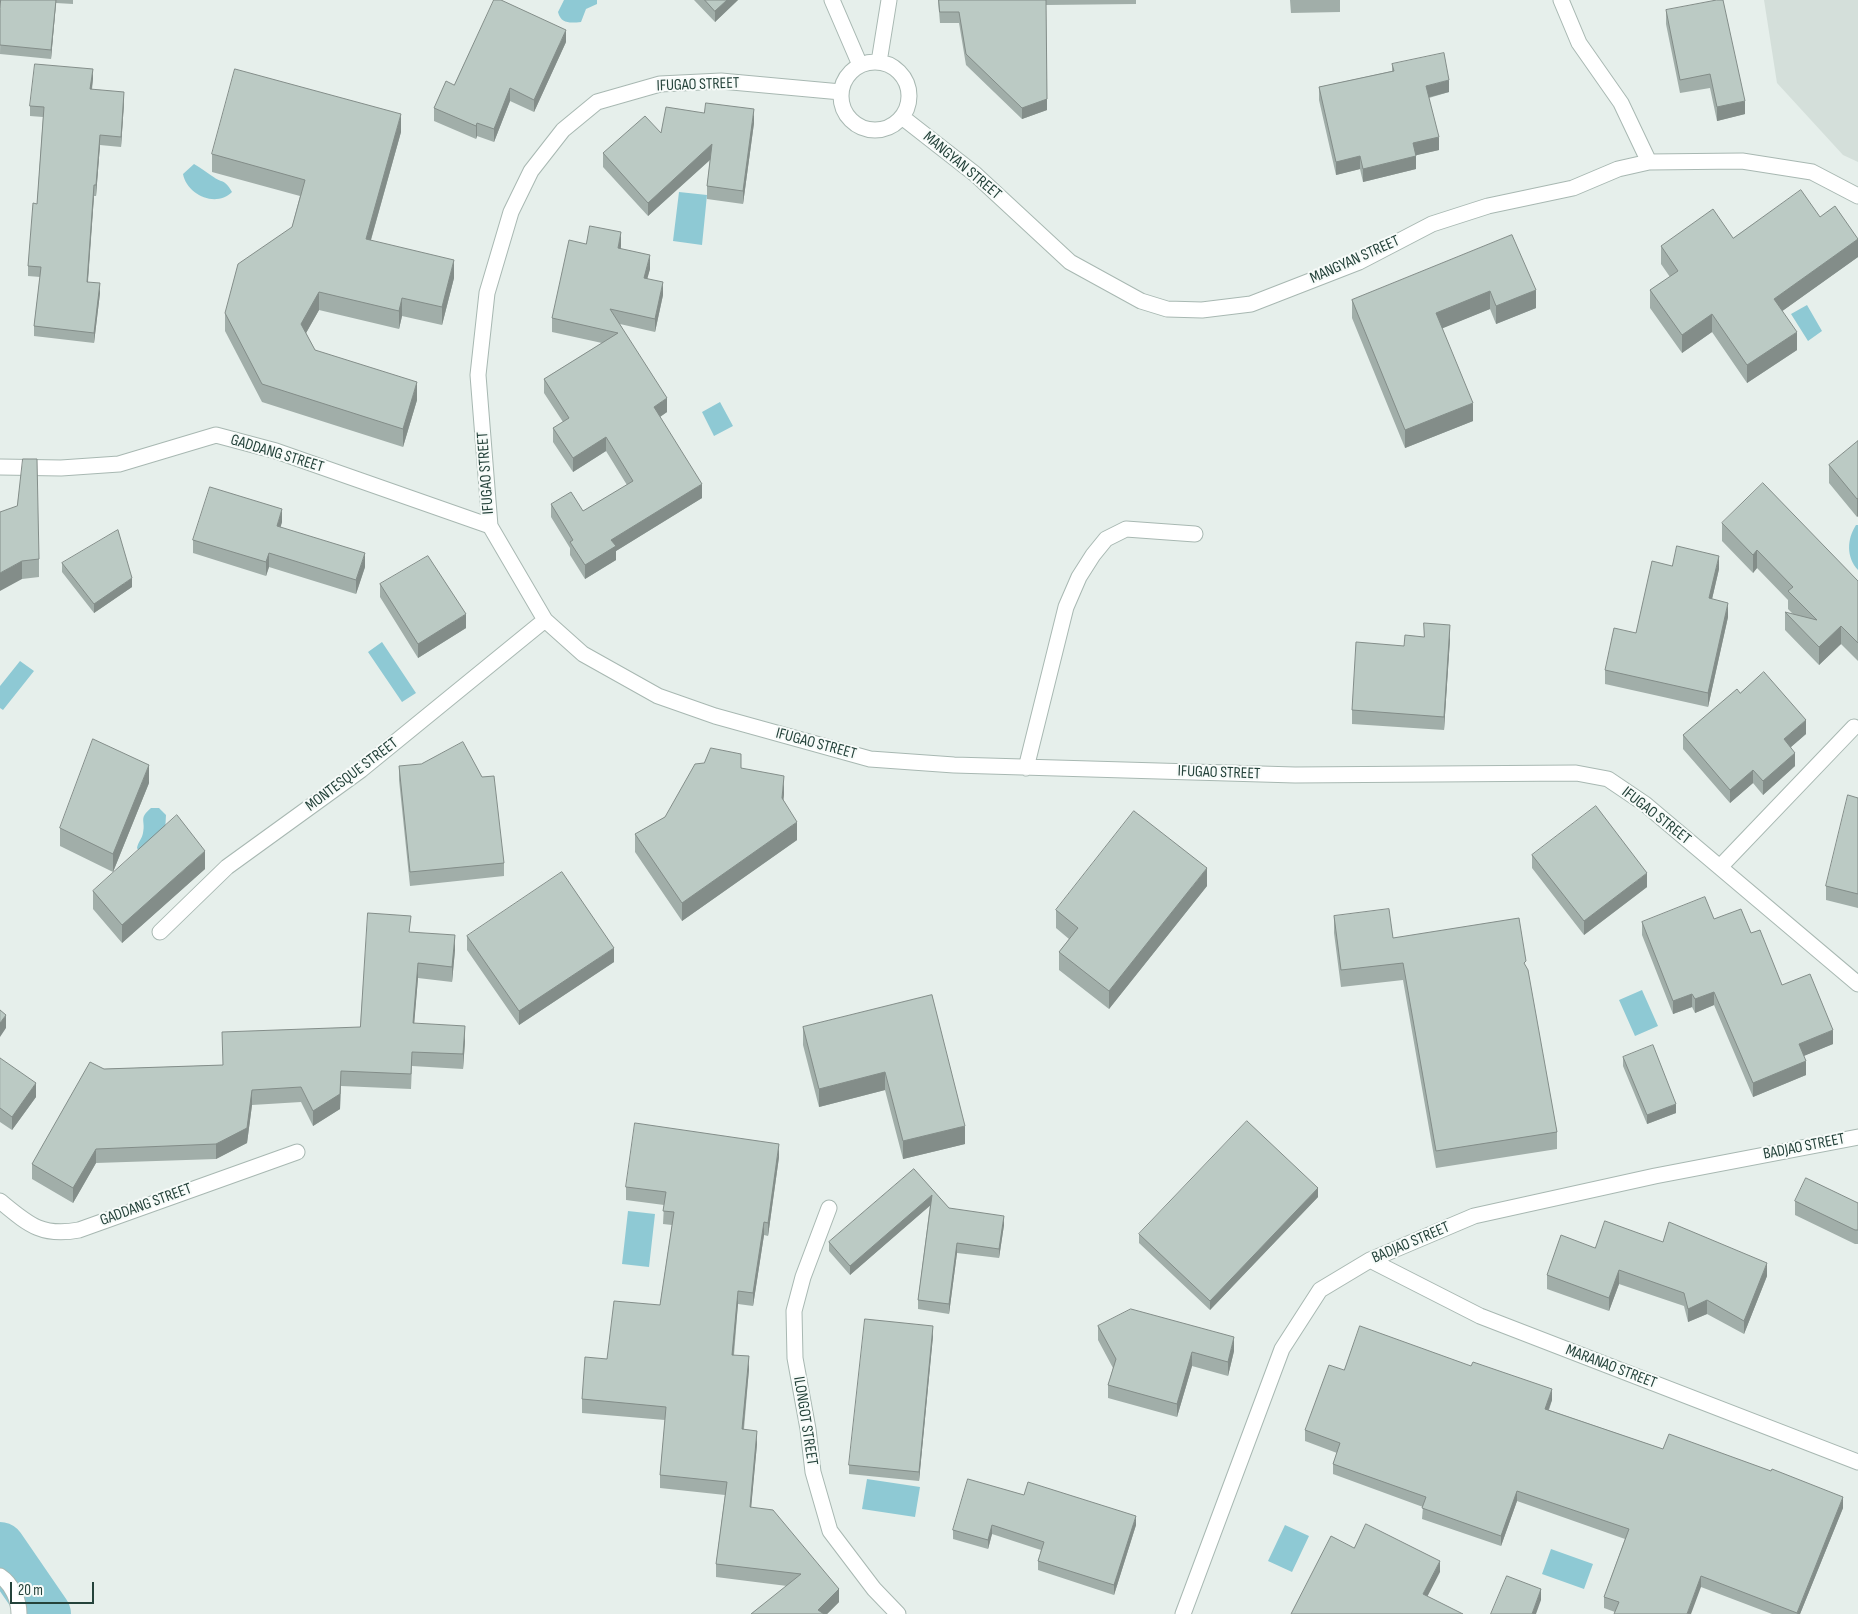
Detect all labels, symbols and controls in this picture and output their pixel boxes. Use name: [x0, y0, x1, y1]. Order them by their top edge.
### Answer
street label: IFUGAO STREET: [656, 74, 740, 96]
street label: MANGYAN STREET: [919, 128, 1005, 204]
street label: MANGYAN STREET: [1307, 232, 1403, 288]
street label: GADDANG STREET: [228, 431, 326, 477]
street label: IFUGAO STREET: [474, 431, 498, 515]
street label: IFUGAO STREET: [774, 724, 858, 764]
street label: MONTESQUE STREET: [302, 734, 402, 816]
street label: IFUGAO STREET: [1177, 762, 1261, 784]
street label: IFUGAO STREET: [1617, 783, 1695, 849]
street label: BADJAO STREET: [1762, 1130, 1846, 1164]
street label: GADDANG STREET: [97, 1180, 195, 1230]
street label: BADJAO STREET: [1369, 1218, 1453, 1268]
street label: MARANAO STREET: [1563, 1341, 1659, 1393]
street label: ILONGOT STREET: [788, 1375, 822, 1467]
scale bar: [12, 1572, 96, 1604]
text: 20 m: [18, 1581, 43, 1600]

